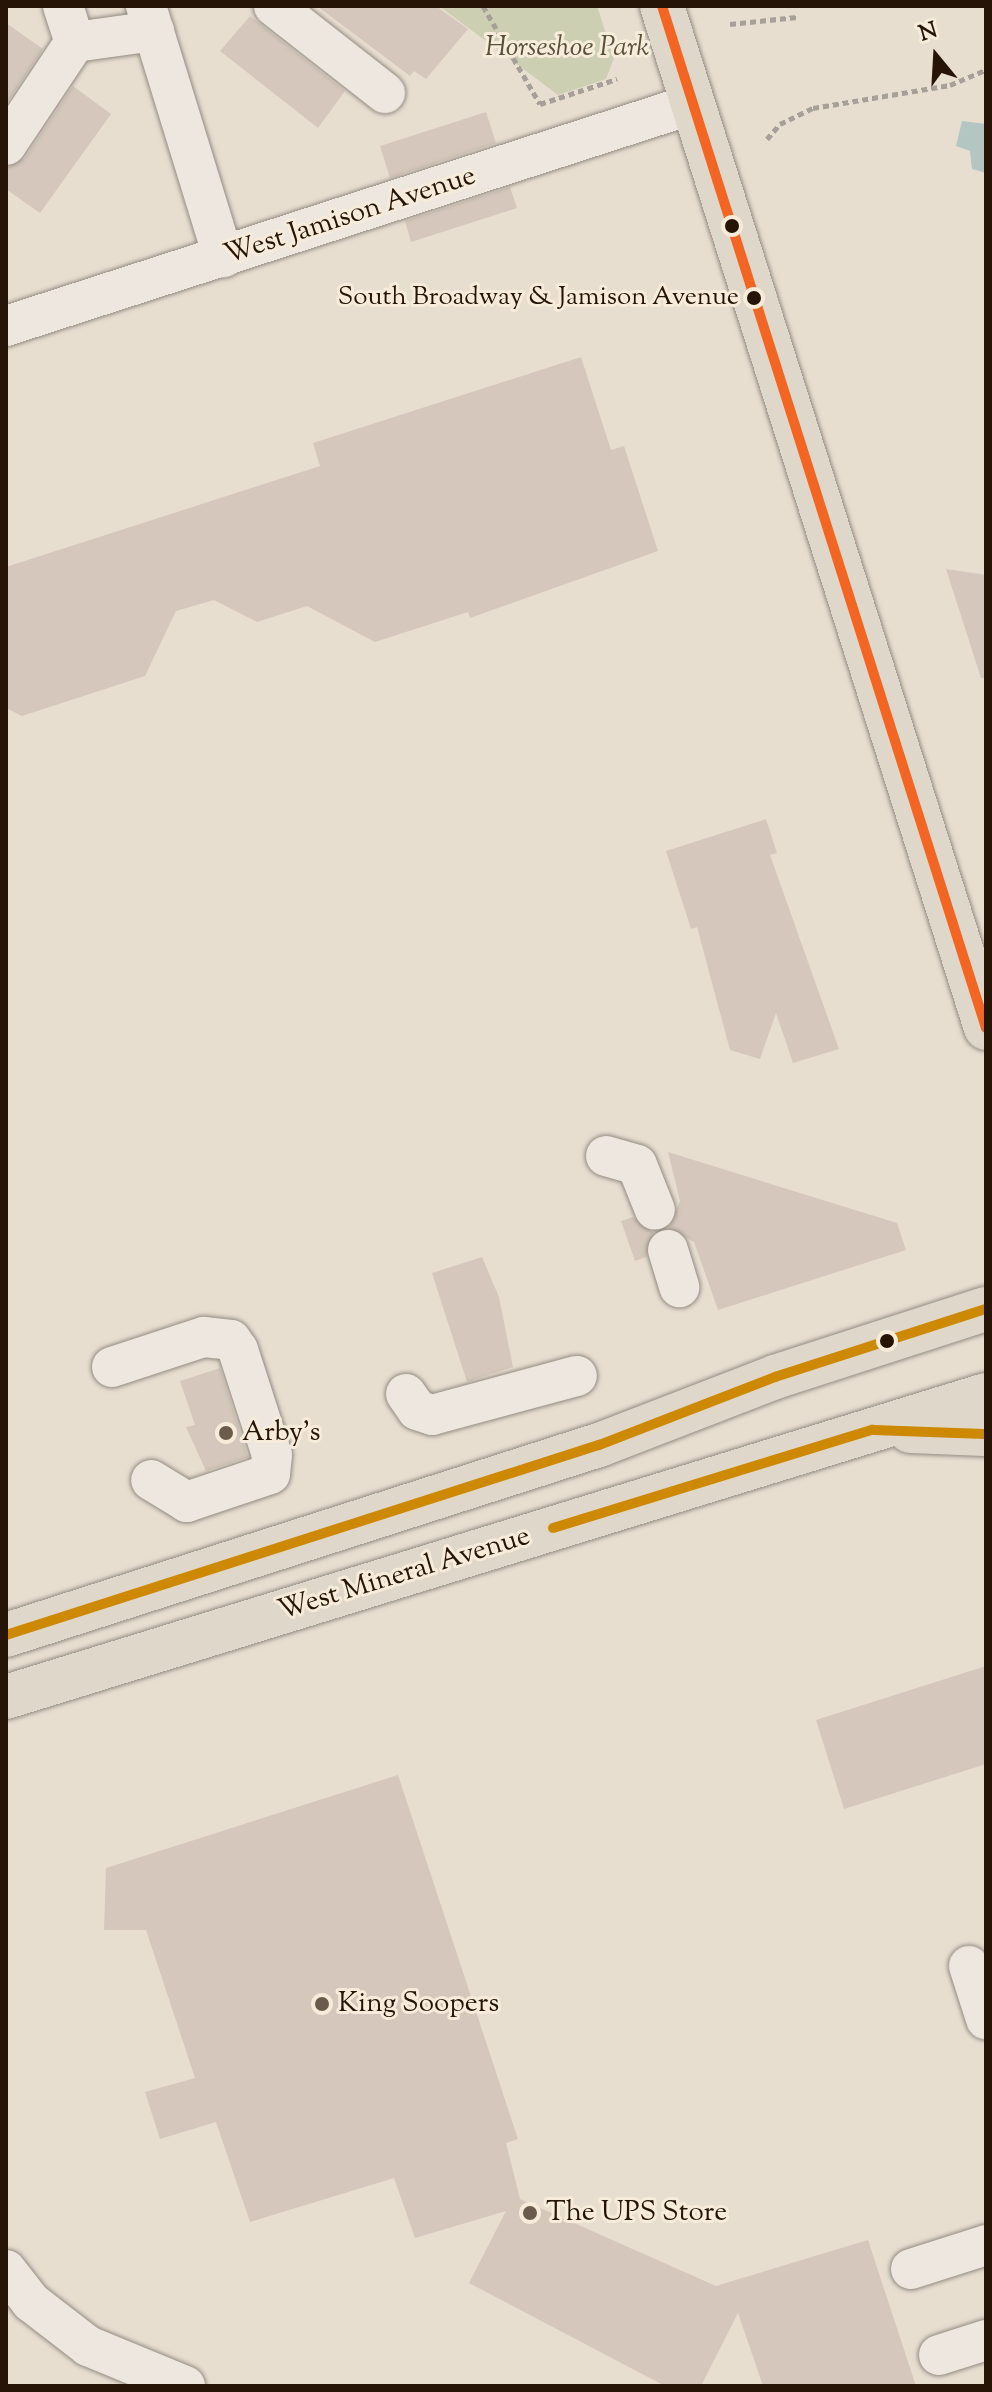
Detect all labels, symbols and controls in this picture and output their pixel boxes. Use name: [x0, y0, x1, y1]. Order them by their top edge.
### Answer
text: N: [915, 15, 942, 51]
north arrow: [896, 16, 976, 96]
park label: Horseshoe Park: [485, 31, 649, 65]
street label: West Jamison Avenue: [220, 159, 480, 273]
unlabelled marker: [724, 218, 740, 234]
place label: South Broadway & Jamison Avenue: [338, 282, 739, 314]
marker: South Broadway & Jamison Avenue: [746, 290, 762, 306]
unlabelled marker: [879, 1333, 895, 1349]
place label: Arby's: [242, 1416, 320, 1450]
marker: Arby's: [217, 1424, 235, 1442]
street label: West Mineral Avenue: [274, 1520, 534, 1628]
place label: King Soopers: [338, 1987, 499, 2021]
marker: King Soopers: [313, 1995, 331, 2013]
place label: The UPS Store: [546, 2196, 727, 2230]
marker: The UPS Store: [521, 2204, 539, 2222]

